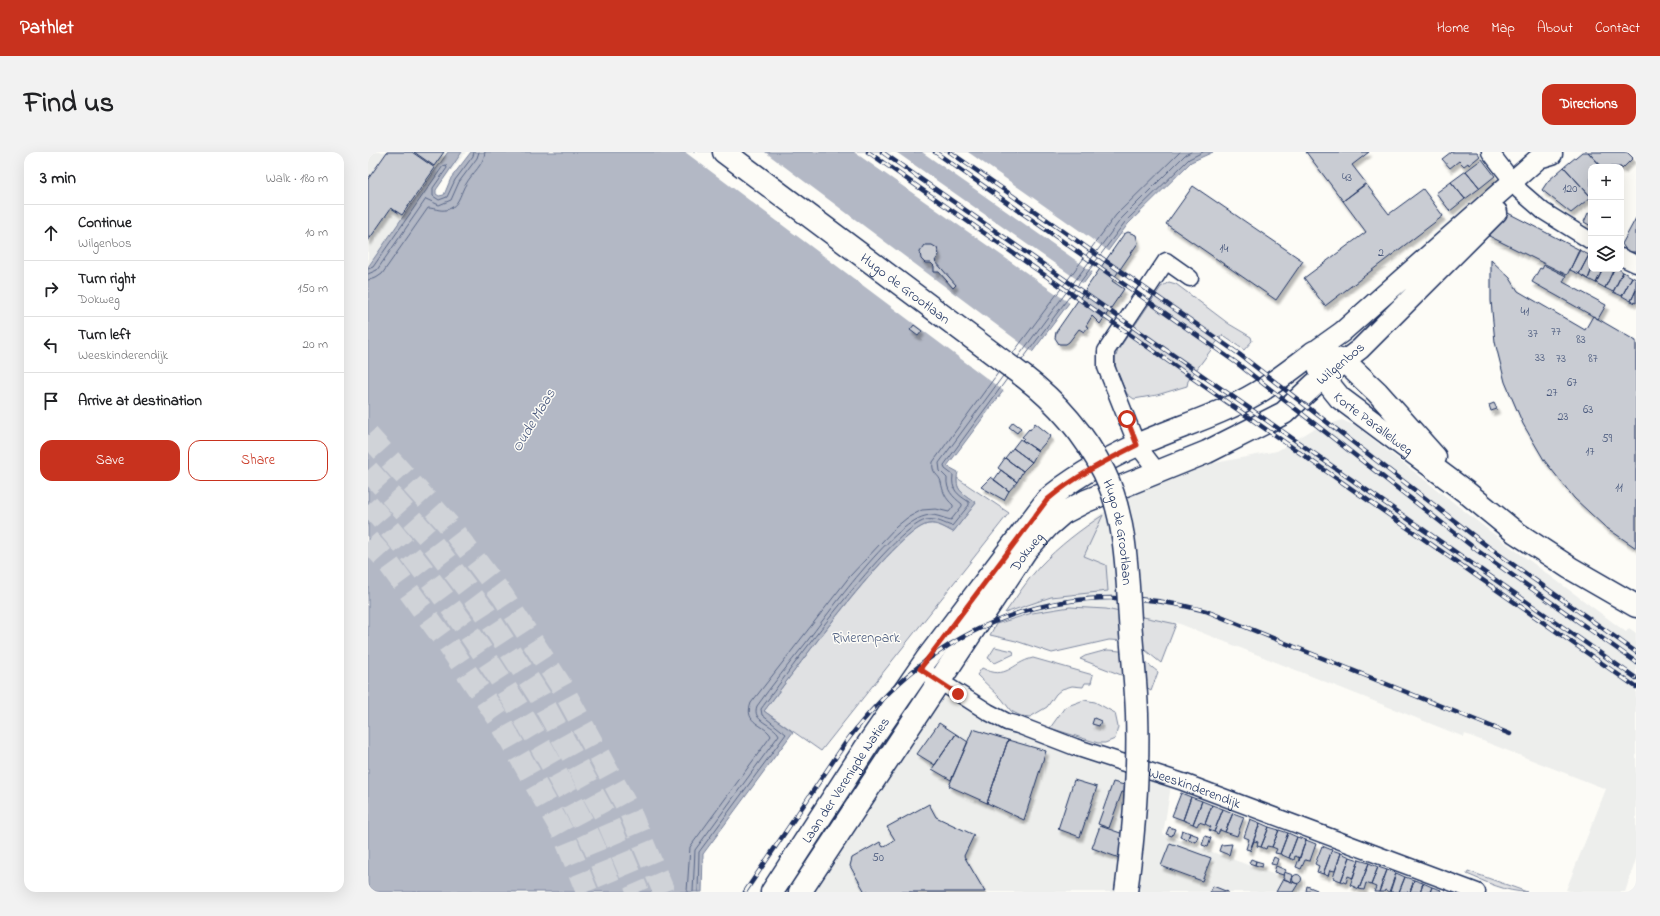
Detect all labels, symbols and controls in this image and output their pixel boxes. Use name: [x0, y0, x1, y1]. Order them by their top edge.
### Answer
text: Pathlet: [20, 15, 74, 42]
text: Home: [1437, 18, 1469, 39]
text: Map: [1491, 18, 1515, 39]
text: About: [1537, 18, 1573, 39]
text: Contact: [1595, 18, 1640, 39]
text: Find us: [24, 84, 114, 125]
button: Directions: [1542, 84, 1636, 125]
map controls: [1588, 164, 1624, 272]
button: +: [1588, 164, 1624, 200]
text: 3 min: [40, 166, 76, 191]
text: Walk · 180 m: [266, 169, 328, 188]
house number: 43: [1342, 169, 1352, 187]
house number: 120: [1563, 180, 1577, 198]
button: −: [1588, 200, 1624, 236]
text: Continue: [78, 212, 132, 234]
icon: ahead: [40, 222, 62, 244]
text: 10 m: [305, 223, 328, 242]
text: Wilgenbos: [78, 234, 132, 253]
button: layers: [1588, 236, 1624, 272]
house number: 14: [1220, 240, 1228, 258]
house number: 2: [1378, 244, 1384, 262]
street label: Hugo de Grootlaan: [855, 249, 954, 330]
text: Turn right: [78, 268, 136, 290]
icon: right: [40, 278, 62, 300]
text: 150 m: [297, 279, 328, 298]
text: Dokweg: [78, 290, 120, 309]
house number: 41: [1521, 303, 1530, 321]
house number: 77: [1551, 323, 1561, 341]
text: Turn left: [78, 324, 131, 346]
house number: 37: [1528, 325, 1538, 343]
house number: 83: [1576, 331, 1586, 349]
icon: left: [40, 334, 62, 356]
text: 20 m: [303, 335, 328, 354]
street label: Wilgenbos: [1312, 338, 1370, 392]
text: Weeskinderendijk: [78, 346, 168, 365]
house number: 33: [1535, 349, 1545, 367]
house number: 73: [1556, 350, 1566, 368]
house number: 87: [1588, 350, 1598, 368]
house number: 67: [1567, 374, 1577, 392]
water label: Oude Maas: [506, 384, 562, 456]
house number: 27: [1547, 384, 1558, 402]
street label: Korte Parallelweg: [1327, 388, 1417, 462]
icon: arrive: [40, 390, 62, 412]
text: Arrive at destination: [78, 390, 202, 412]
house number: 63: [1583, 401, 1593, 419]
house number: 23: [1558, 408, 1569, 426]
route start: [1118, 410, 1136, 428]
house number: 59: [1602, 430, 1613, 448]
button: Save: [40, 440, 180, 481]
button: Share: [188, 440, 328, 481]
house number: 17: [1586, 443, 1594, 461]
street label: Hugo de Grootlaan: [1096, 476, 1137, 586]
house number: 11: [1615, 479, 1623, 497]
street label: Dokweg: [1005, 528, 1050, 577]
park label: Rivierenpark: [832, 628, 901, 649]
route end: [949, 685, 967, 703]
street label: Laan der Verenigde Naties: [797, 713, 896, 848]
street label: Weeskinderendijk: [1145, 762, 1244, 815]
house number: 50: [872, 849, 884, 867]

